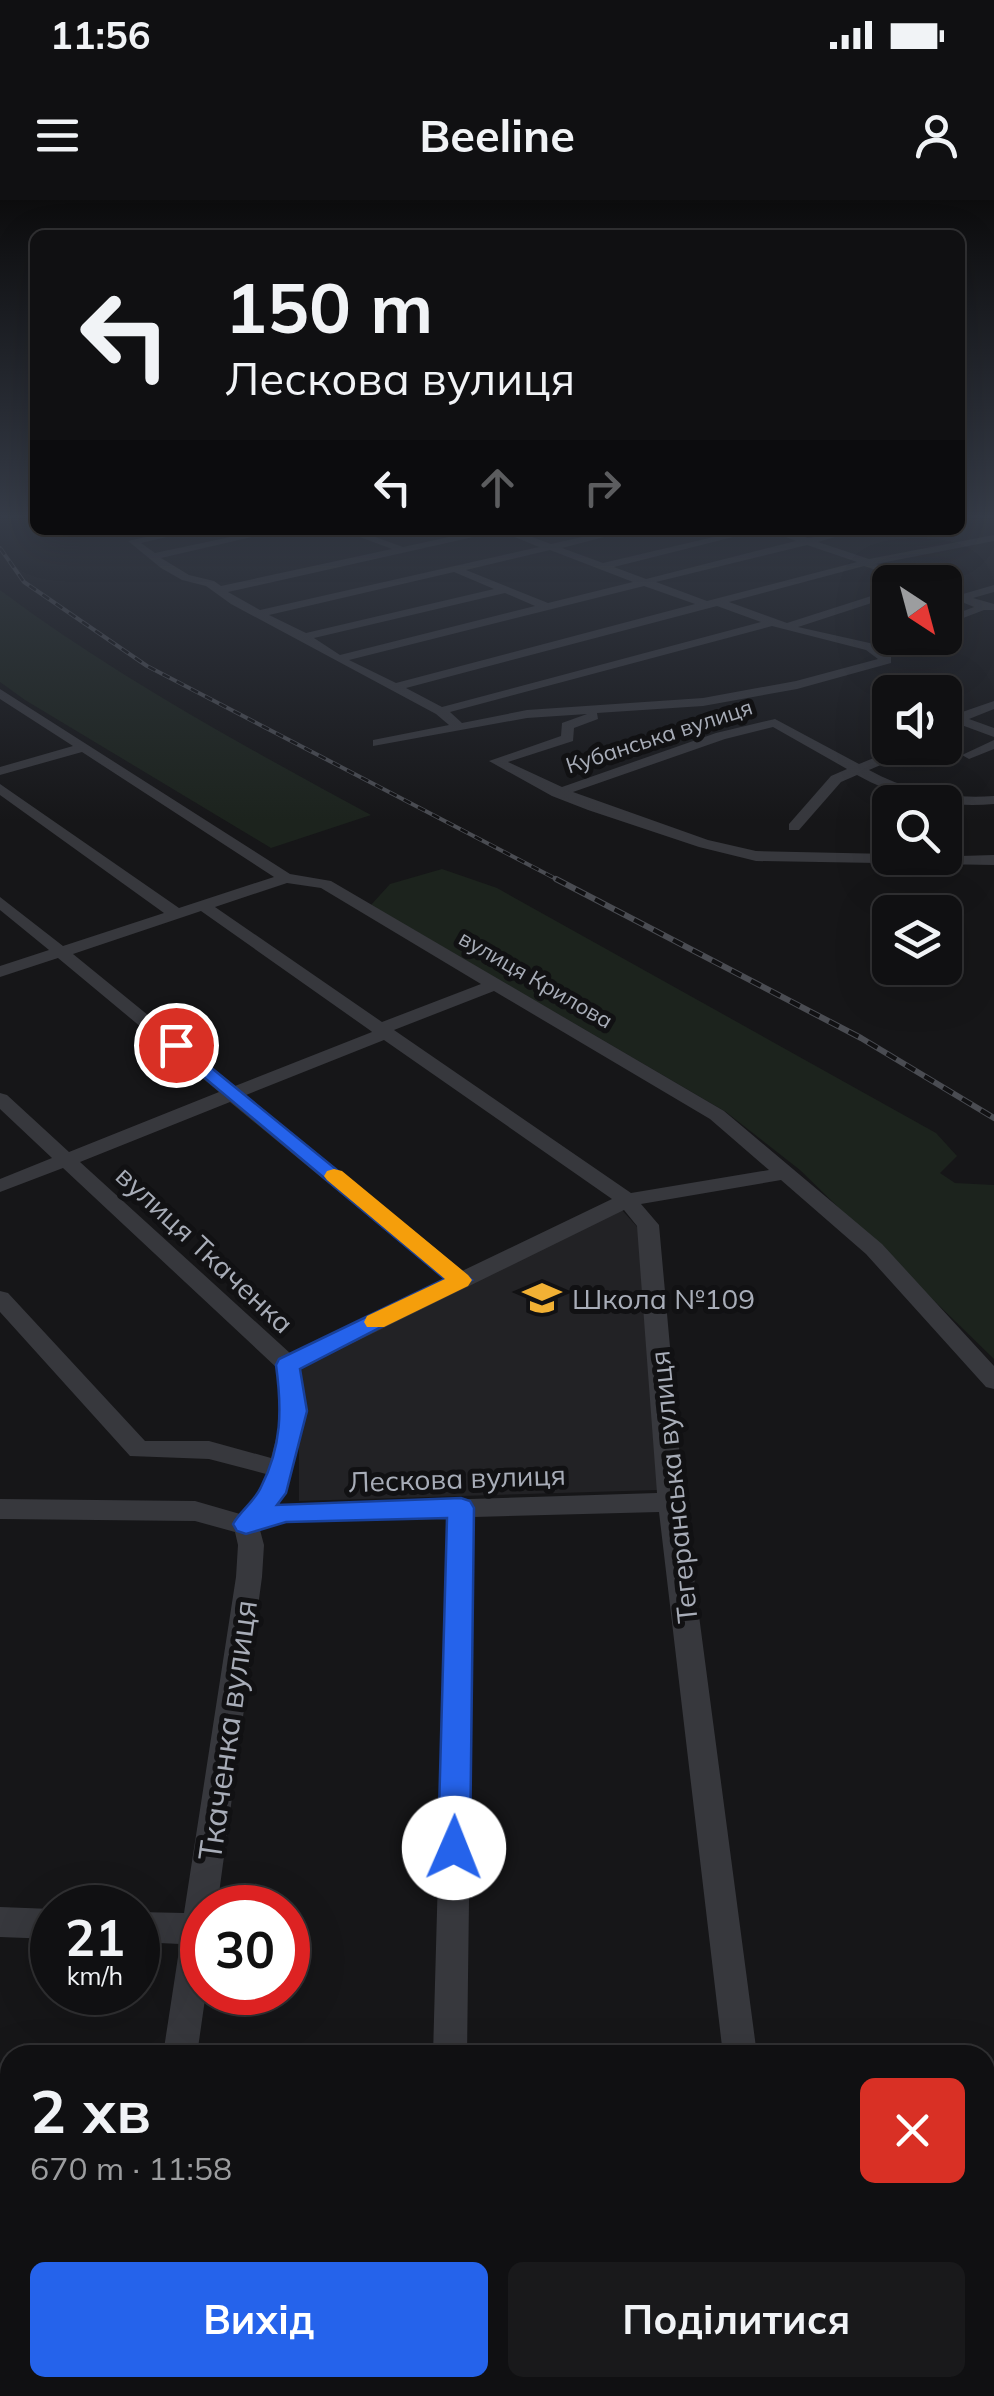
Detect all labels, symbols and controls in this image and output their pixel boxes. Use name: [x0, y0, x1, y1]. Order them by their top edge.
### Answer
text: 11:56: [50, 11, 151, 59]
text: Beeline: [419, 107, 575, 163]
icon: menu: [30, 108, 85, 163]
icon: person: [909, 108, 964, 163]
text: 150 m: [225, 263, 433, 351]
icon: left: [60, 270, 190, 400]
text: Лескова вулиця: [225, 350, 575, 406]
icon: left: [365, 460, 420, 515]
icon: ahead: [470, 460, 525, 515]
icon: right: [575, 460, 630, 515]
north arrow: [872, 565, 962, 655]
map controls: [872, 565, 962, 985]
button: sound: [872, 675, 962, 765]
street label: Кубанська вулиця: [562, 693, 756, 779]
button: search: [872, 785, 962, 875]
button: layers: [872, 895, 962, 985]
street label: вулиця Крилова: [454, 924, 618, 1034]
pin: [134, 1003, 219, 1088]
icon: arrive: [149, 1018, 204, 1073]
street label: вулиця Ткаченка: [109, 1158, 301, 1340]
school or university icon: Школа №109: [521, 1277, 563, 1319]
place label: Школа №109: [572, 1281, 755, 1316]
street label: Тегеранська вулиця: [641, 1349, 705, 1625]
street label: Лескова вулиця: [348, 1457, 566, 1499]
street label: Ткаченка вулиця: [189, 1597, 265, 1863]
position arrow: [402, 1796, 506, 1900]
speed limit sign: 30: [180, 1885, 310, 2015]
text: 21: [65, 1906, 125, 1969]
text: km/h: [67, 1960, 123, 1991]
text: 2 хв: [30, 2073, 151, 2148]
button: close: [860, 2078, 965, 2183]
text: 670 m · 11:58: [30, 2148, 232, 2188]
button: Вихід: [30, 2262, 488, 2377]
button: Поділитися: [508, 2262, 965, 2377]

